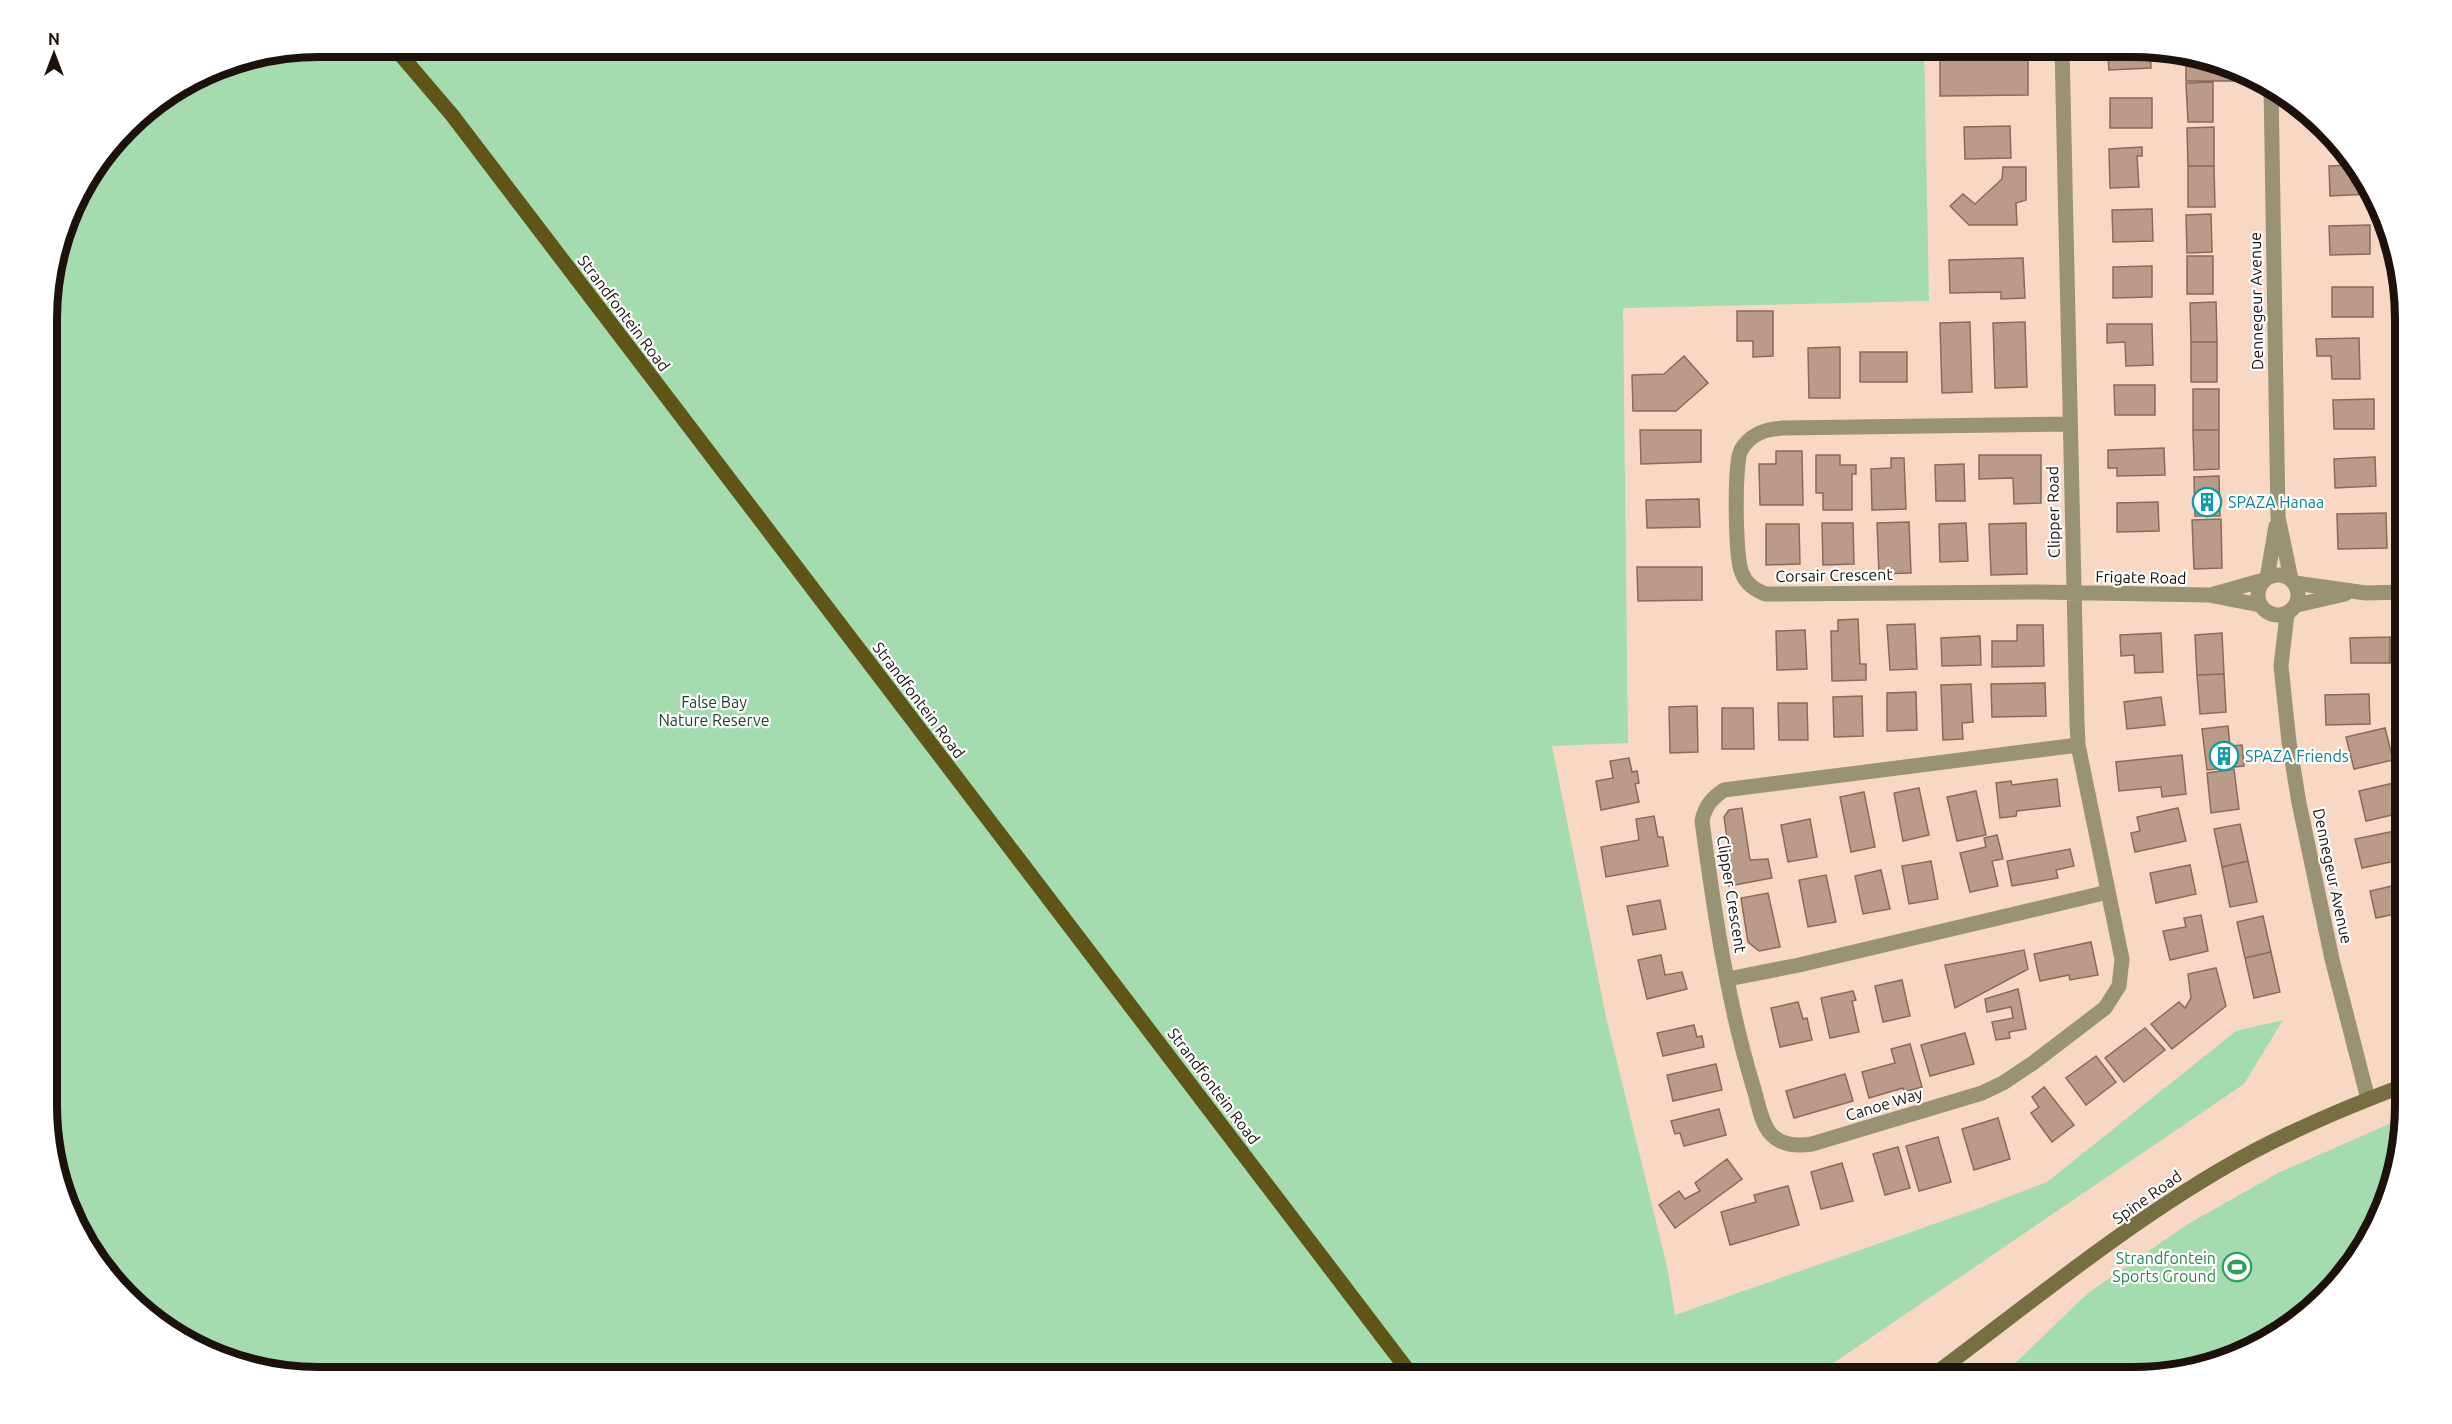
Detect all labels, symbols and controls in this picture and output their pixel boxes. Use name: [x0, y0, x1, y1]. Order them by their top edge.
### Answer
north arrow: [24, 24, 84, 84]
text: N: [48, 30, 60, 48]
street label: Dennegeur Avenue: [2246, 232, 2266, 370]
street label: Strandfontein Road: [574, 251, 674, 375]
street label: Clipper Road: [2043, 466, 2063, 558]
building icon: SPAZA Hanaa: [2191, 486, 2223, 518]
place label: SPAZA Hanaa: [2228, 493, 2324, 511]
street label: Corsair Crescent: [1775, 565, 1893, 585]
street label: Frigate Road: [2095, 567, 2187, 587]
street label: Strandfontein Road: [869, 638, 969, 762]
park label: False Bay Nature Reserve: [658, 693, 770, 729]
building icon: SPAZA Friends: [2208, 740, 2240, 772]
place label: SPAZA Friends: [2245, 747, 2349, 765]
street label: Dennegeur Avenue: [2310, 807, 2356, 945]
street label: Clipper Crescent: [1714, 834, 1750, 955]
street label: Strandfontein Road: [1164, 1024, 1264, 1148]
street label: Canoe Way: [1843, 1084, 1925, 1124]
street label: Spine Road: [2109, 1167, 2185, 1227]
place label: Strandfontein Sports Ground: [2112, 1249, 2216, 1285]
sports icon: Strandfontein Sports Ground: [2221, 1251, 2253, 1283]

